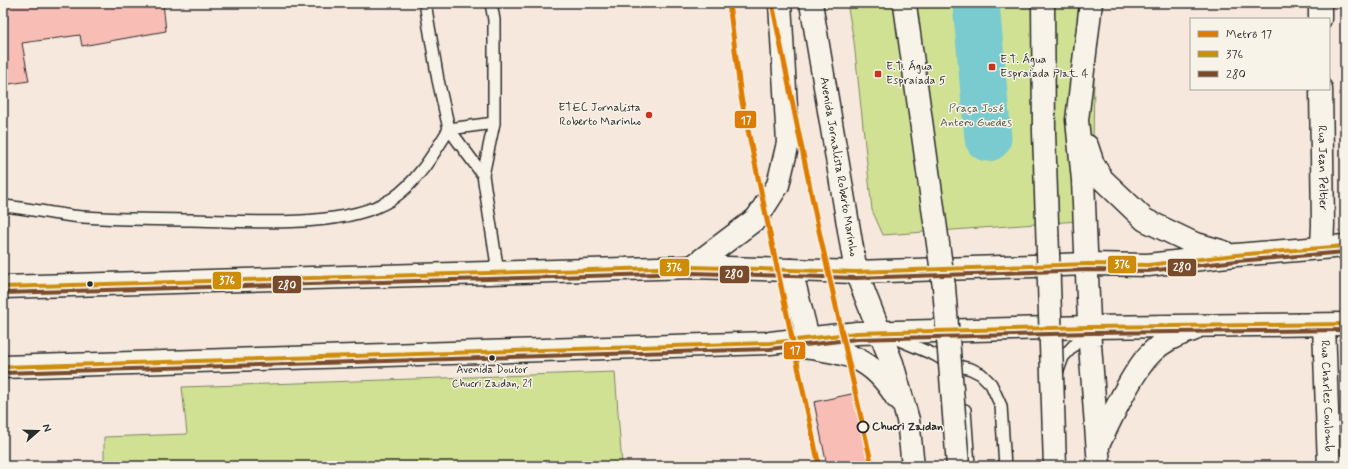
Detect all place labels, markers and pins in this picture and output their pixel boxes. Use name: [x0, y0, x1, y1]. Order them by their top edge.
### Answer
place label: E.T. Água Espraiada Plat. 4: [1000, 52, 1088, 82]
place label: E.T. Água Espraiada 5: [886, 59, 946, 89]
marker: E.T. Água Espraiada Plat. 4: [987, 62, 997, 72]
marker: E.T. Água Espraiada 5: [873, 69, 883, 79]
place label: ETEC Jornalista Roberto Marinho: [558, 100, 641, 130]
marker: ETEC Jornalista Roberto Marinho: [644, 110, 654, 120]
unlabelled marker: [85, 279, 95, 289]
marker: Avenida Doutor Chucri Zaidan, 21: [487, 353, 497, 363]
place label: Avenida Doutor Chucri Zaidan, 21: [452, 363, 532, 391]
place label: Chucri Zaidan: [872, 419, 943, 435]
marker: Chucri Zaidan: [856, 420, 870, 434]

